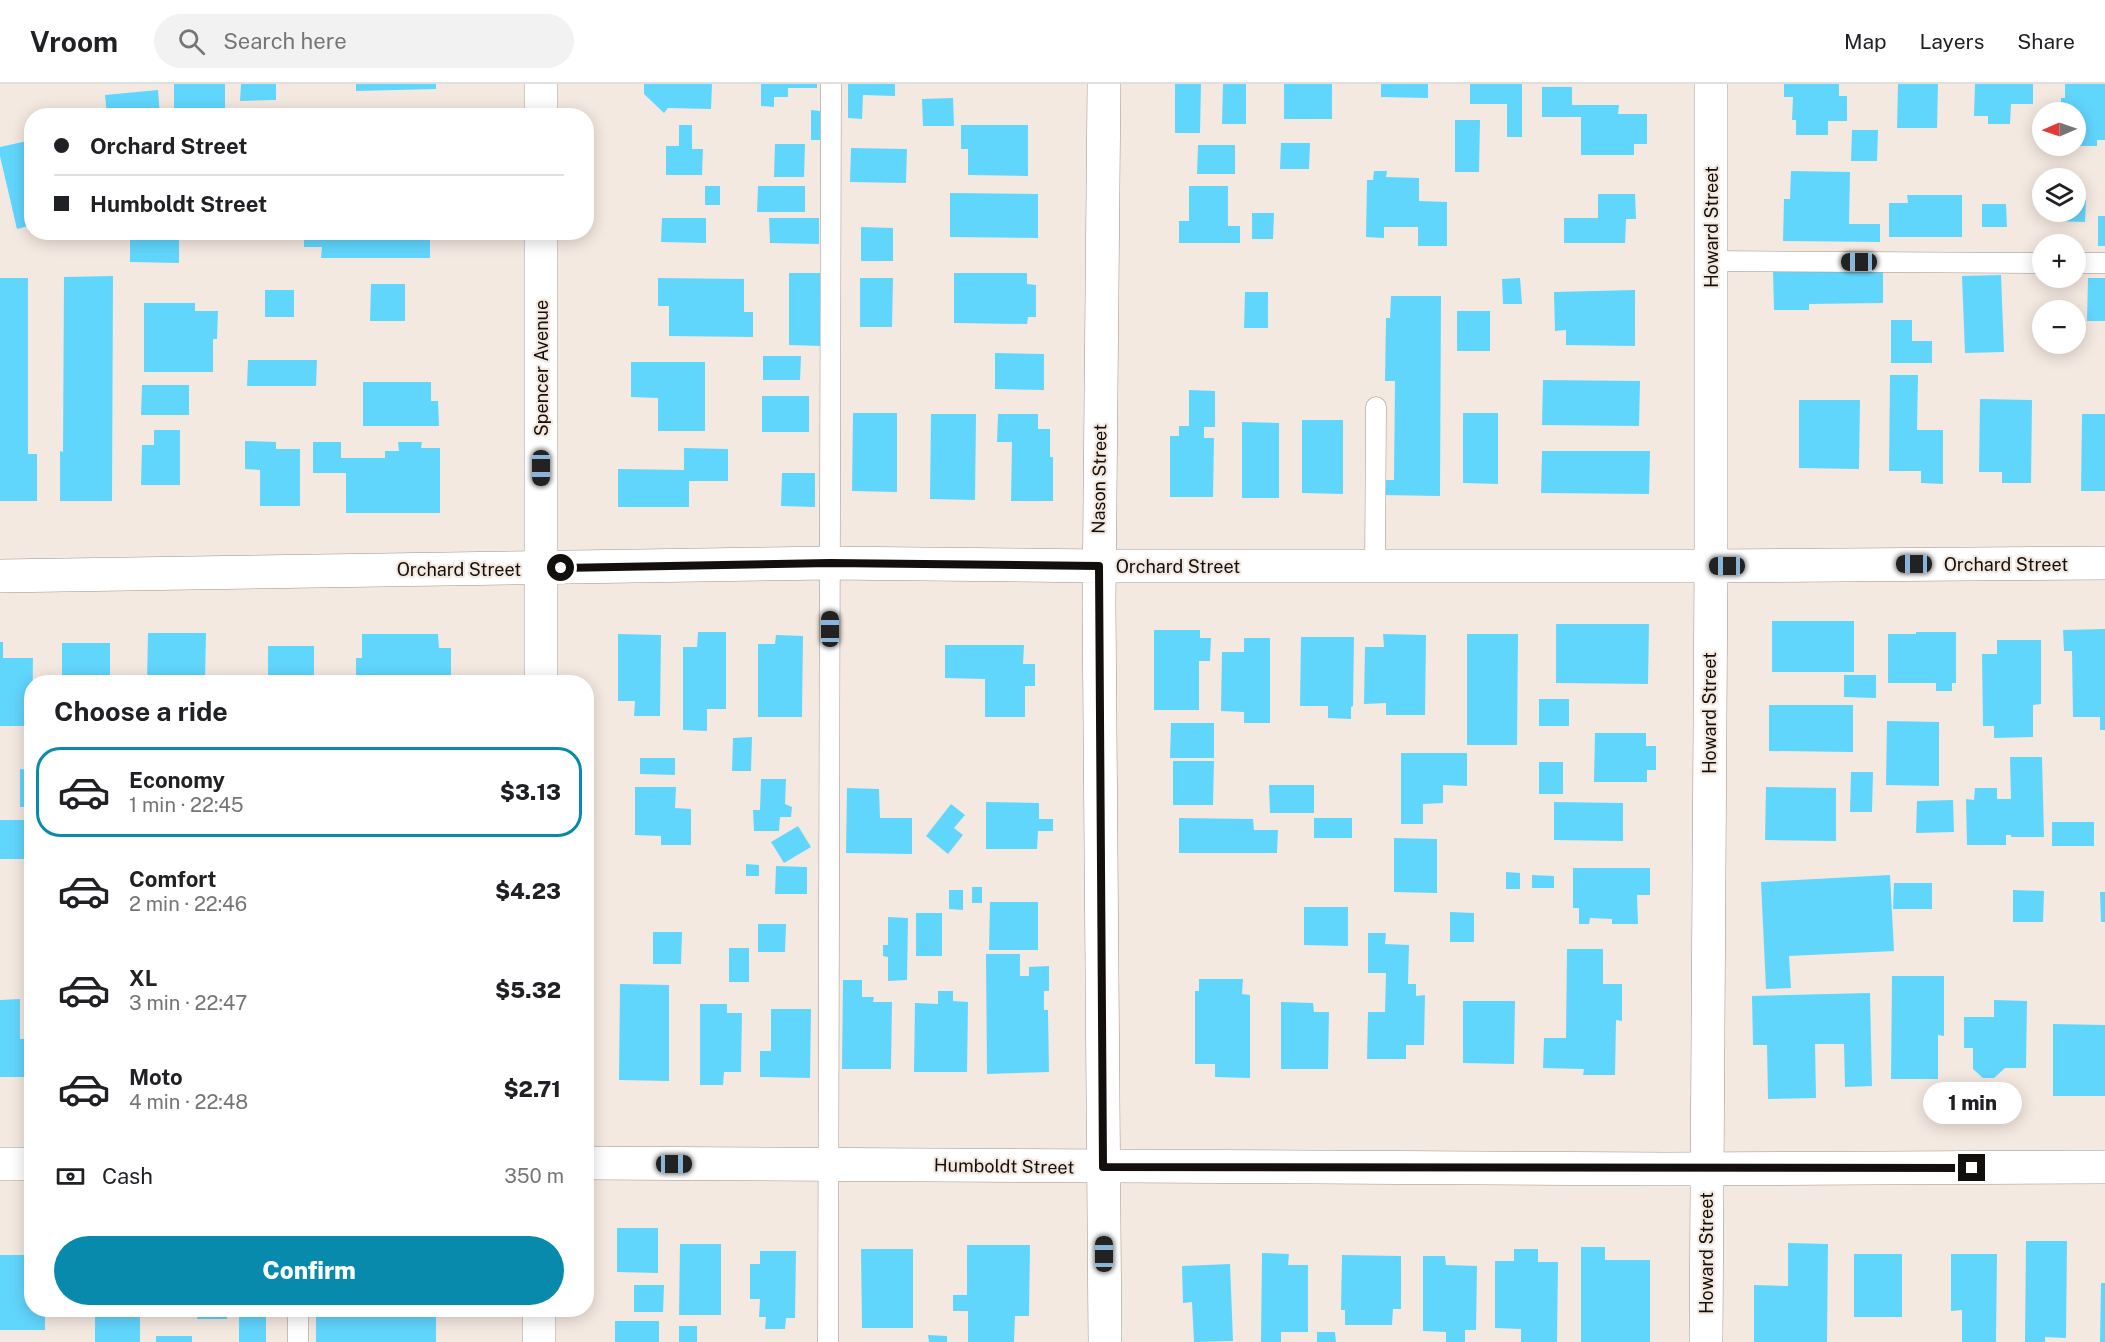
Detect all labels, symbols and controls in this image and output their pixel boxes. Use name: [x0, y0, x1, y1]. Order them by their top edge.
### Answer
search box: [154, 14, 574, 68]
text: Vroom: [30, 25, 118, 58]
icon: search: [175, 25, 208, 58]
text: Search here: [223, 28, 347, 54]
text: Map: [1844, 29, 1887, 54]
text: Layers: [1920, 29, 1984, 54]
text: Share: [2017, 29, 2075, 54]
north arrow: [2032, 102, 2086, 156]
map controls: [2032, 102, 2086, 354]
text: Orchard Street: [90, 133, 248, 159]
street label: Howard Street: [1701, 166, 1722, 288]
button: layers: [2032, 168, 2086, 222]
text: Humboldt Street: [90, 191, 267, 217]
button: +: [2032, 234, 2086, 288]
car: [1841, 253, 1877, 271]
street label: Spencer Avenue: [531, 300, 552, 436]
button: −: [2032, 300, 2086, 354]
street label: Nason Street: [1088, 424, 1110, 534]
car: [532, 450, 550, 486]
route start: [547, 554, 574, 581]
street label: Orchard Street: [1944, 554, 2068, 575]
car: [1896, 555, 1932, 573]
street label: Orchard Street: [1116, 556, 1240, 577]
car: [1709, 557, 1745, 575]
street label: Orchard Street: [397, 559, 521, 580]
car: [821, 611, 839, 647]
street label: Howard Street: [1699, 652, 1720, 774]
text: Choose a ride: [54, 695, 228, 727]
icon: car: [57, 765, 111, 819]
text: Economy: [129, 767, 225, 793]
text: $3.13: [500, 779, 561, 805]
text: 1 min · 22:45: [129, 793, 244, 817]
icon: car: [57, 864, 111, 918]
text: Comfort: [129, 866, 216, 892]
text: $4.23: [495, 878, 561, 904]
text: 2 min · 22:46: [129, 892, 247, 916]
icon: car: [57, 963, 111, 1017]
text: XL: [129, 965, 157, 991]
text: $5.32: [495, 977, 561, 1003]
text: 3 min · 22:47: [129, 991, 247, 1015]
icon: car: [57, 1062, 111, 1116]
text: Moto: [129, 1064, 183, 1090]
text: $2.71: [503, 1076, 561, 1102]
callout: 1 min: [1922, 1081, 2022, 1123]
text: 4 min · 22:48: [129, 1090, 248, 1114]
text: 1 min: [1948, 1091, 1997, 1115]
street label: Humboldt Street: [934, 1154, 1074, 1178]
route end: [1958, 1154, 1985, 1181]
car: [656, 1155, 692, 1173]
icon: cash: [54, 1160, 87, 1193]
text: Cash: [102, 1163, 153, 1189]
text: 350 m: [504, 1164, 564, 1188]
street label: Howard Street: [1696, 1192, 1717, 1314]
button: Confirm: [54, 1236, 564, 1305]
car: [1095, 1236, 1113, 1272]

